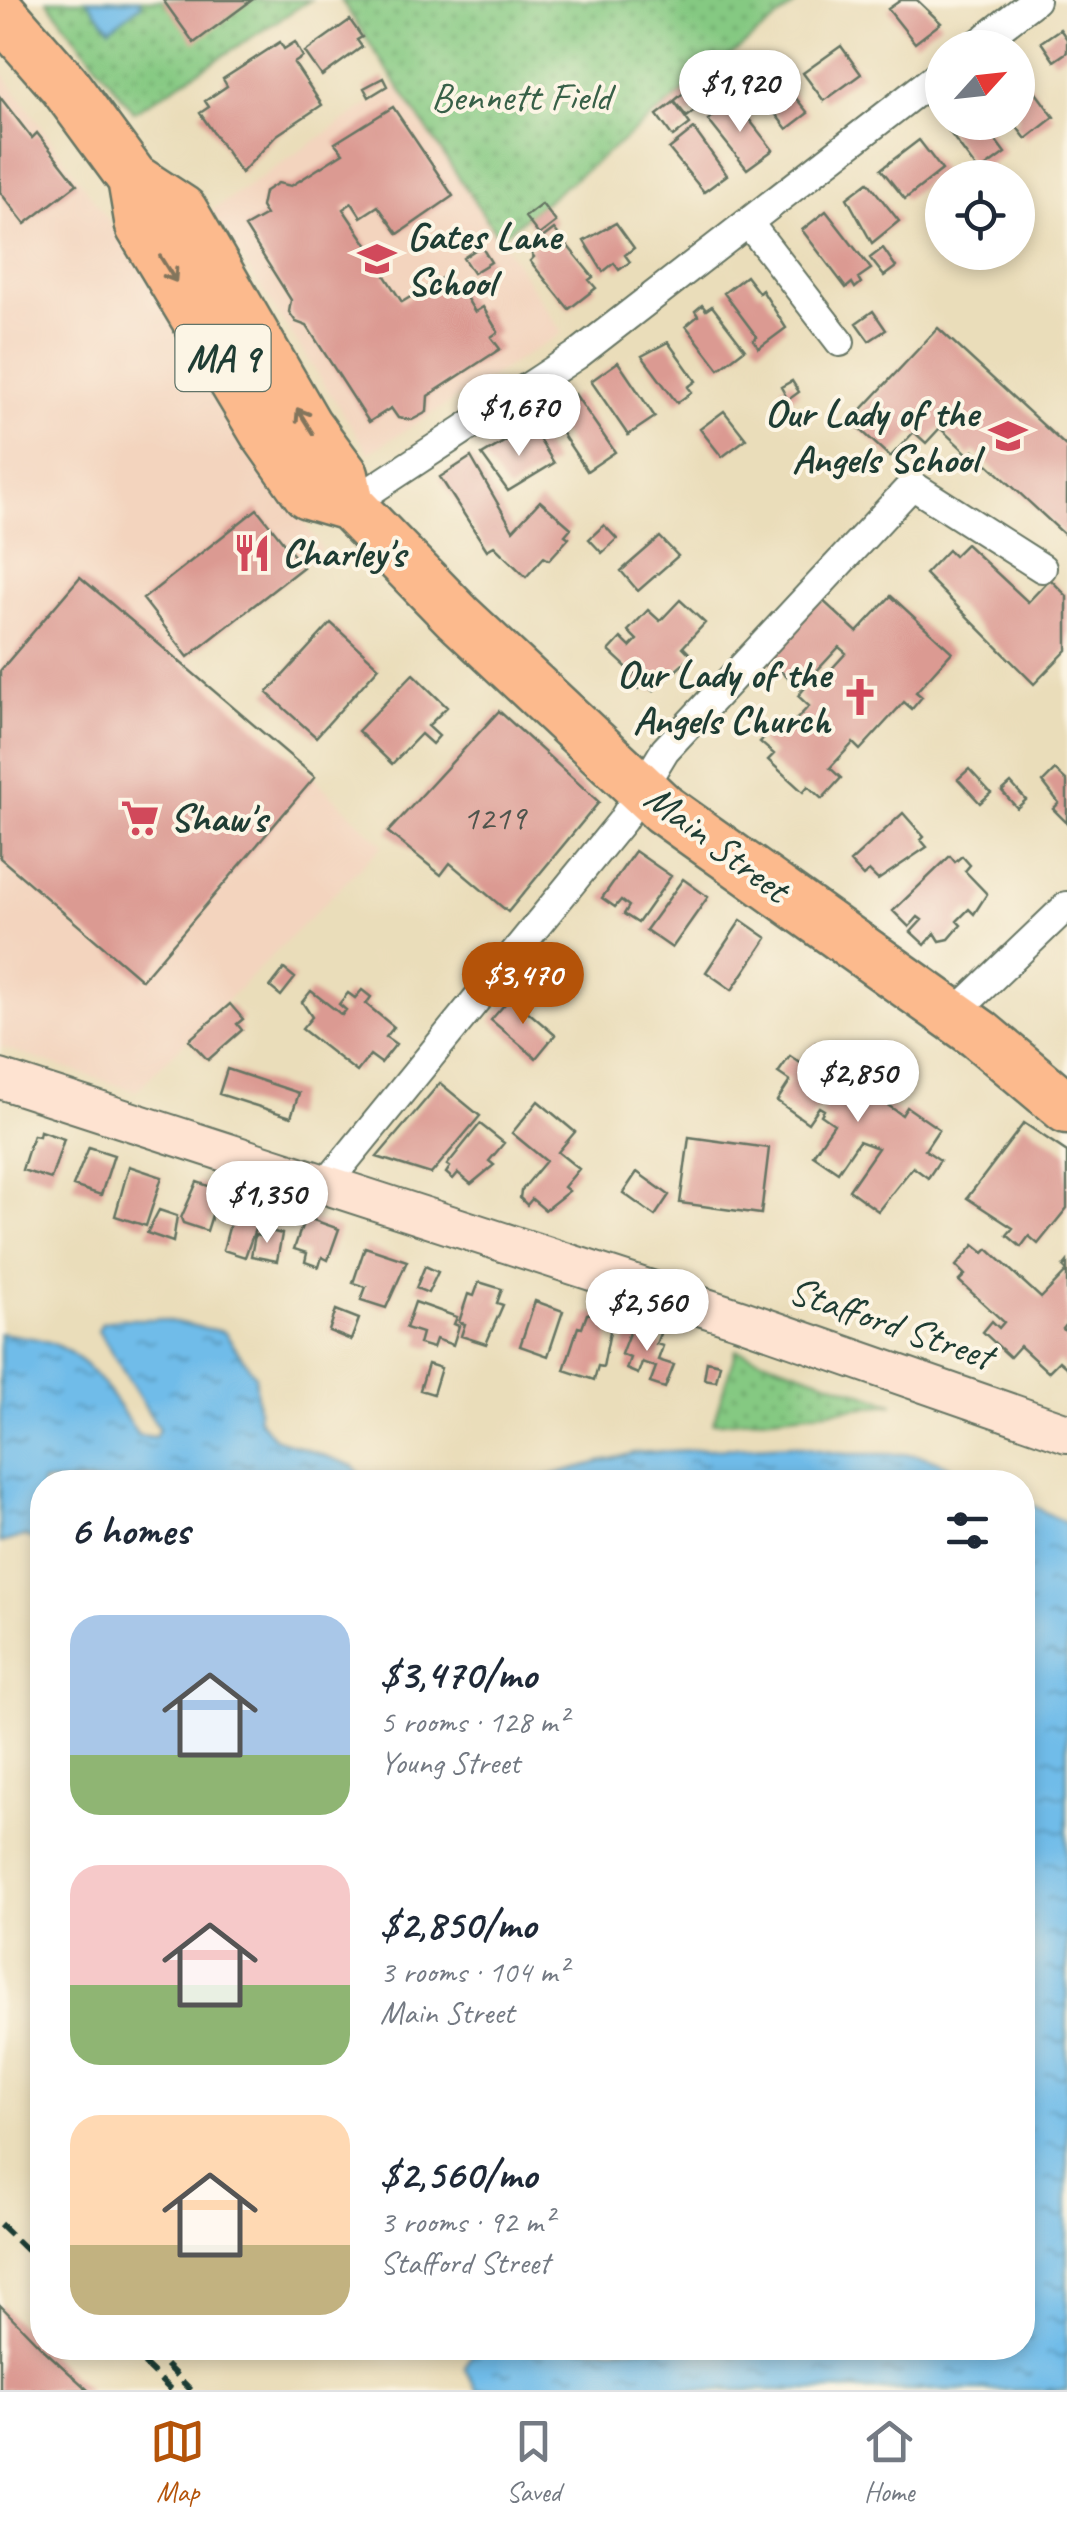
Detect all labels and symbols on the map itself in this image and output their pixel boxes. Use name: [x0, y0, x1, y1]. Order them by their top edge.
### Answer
north arrow: [925, 30, 1035, 140]
pin: $1,920: [659, 50, 821, 135]
park label: Bennett Field: [431, 72, 616, 122]
place label: Gates Lane School: [407, 211, 564, 307]
school or university icon: Gates Lane School: [356, 238, 398, 280]
one-way arrow: [157, 254, 178, 282]
road number: MA 9: [176, 325, 270, 391]
pin: $1,670: [438, 374, 600, 459]
place label: Our Lady of the Angels School: [765, 388, 986, 484]
one-way arrow: [294, 407, 315, 436]
school or university icon: Our Lady of the Angels School: [987, 415, 1029, 457]
place label: Charley's: [282, 528, 409, 578]
restaurant icon: Charley's: [231, 532, 273, 574]
place label: Our Lady of the Angels Church: [617, 649, 834, 745]
church icon: Our Lady of the Angels Church: [839, 676, 881, 718]
street label: Main Street: [635, 773, 802, 916]
place label: Shaw's: [170, 793, 271, 843]
house number: 1219: [462, 795, 529, 840]
supermarket icon: Shaw's: [119, 797, 161, 839]
pin: $3,470: [442, 942, 604, 1027]
pin: $2,850: [777, 1040, 939, 1125]
pin: $1,350: [186, 1161, 348, 1246]
street label: Stafford Street: [783, 1265, 1005, 1383]
pin: $2,560: [566, 1269, 728, 1354]

